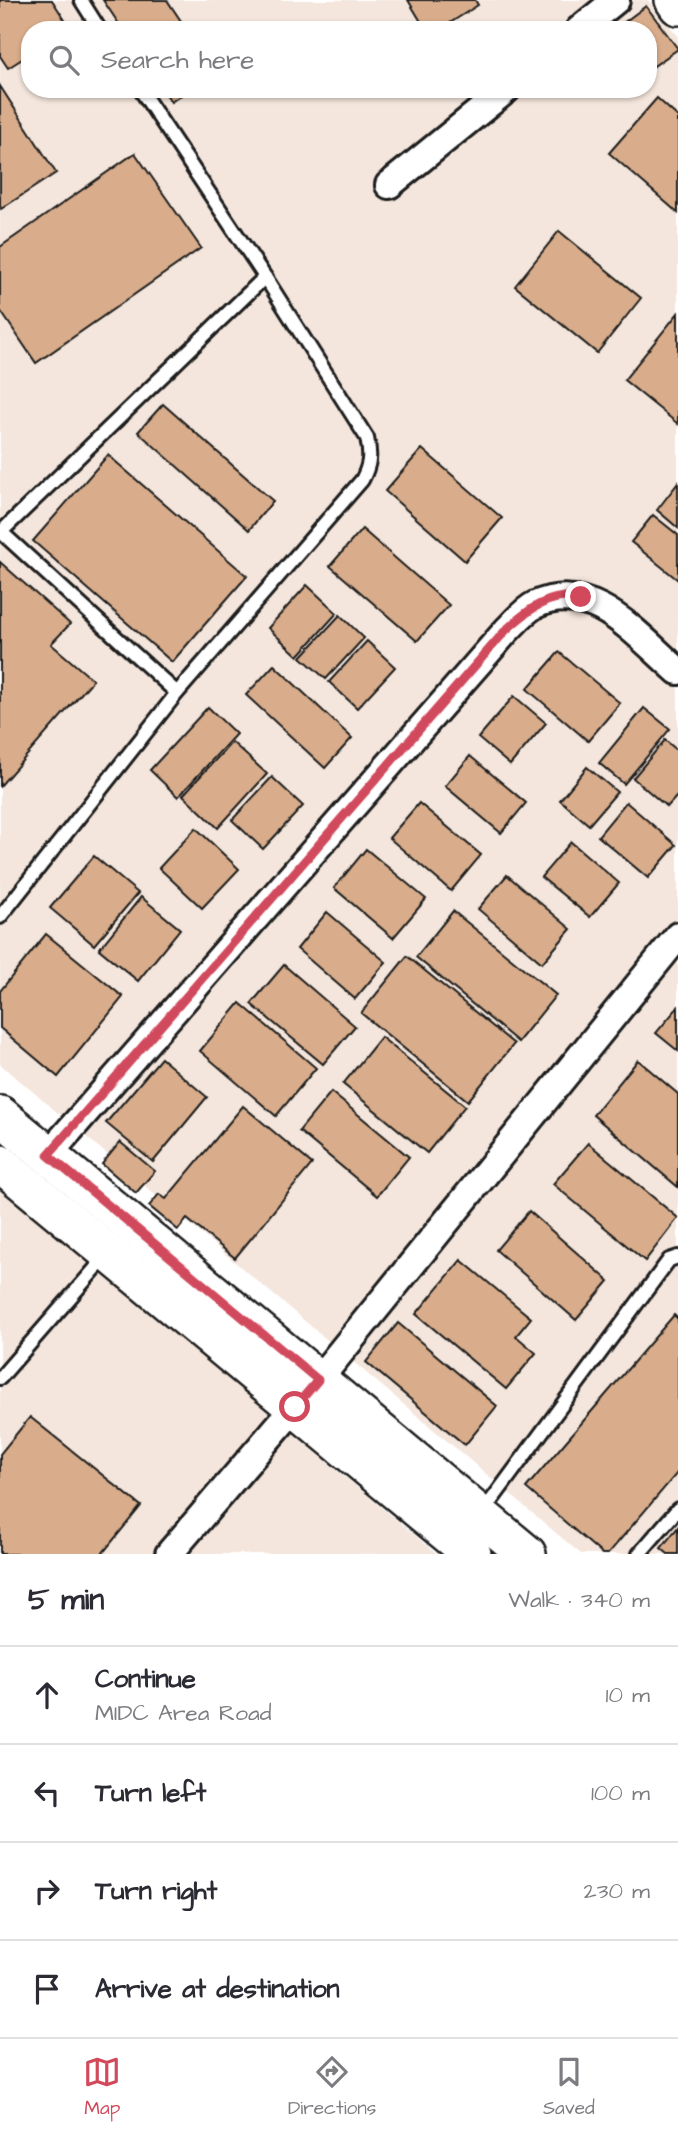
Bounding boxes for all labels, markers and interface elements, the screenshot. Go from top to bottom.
search box [21,21,657,98]
icon: search [45,41,83,79]
text: Search here [101,42,254,78]
route end [565,581,596,612]
route start [279,1391,310,1422]
text: 5 min [28,1579,104,1621]
text: Walk · 340 m [508,1584,650,1616]
text: Continue [95,1661,196,1697]
icon: ahead [28,1676,66,1714]
text: 10 m [605,1679,650,1711]
text: MIDC Area Road [95,1697,272,1729]
icon: left [28,1774,66,1812]
text: Turn left [95,1775,206,1811]
text: 100 m [591,1777,650,1809]
icon: right [28,1872,66,1910]
text: Turn right [95,1873,217,1909]
text: 230 m [584,1875,650,1907]
icon: arrive [28,1970,66,2008]
text: Arrive at destination [95,1971,340,2007]
tab: Map [83,2053,121,2122]
tab: Directions [288,2053,376,2122]
tab: Saved [543,2053,595,2122]

